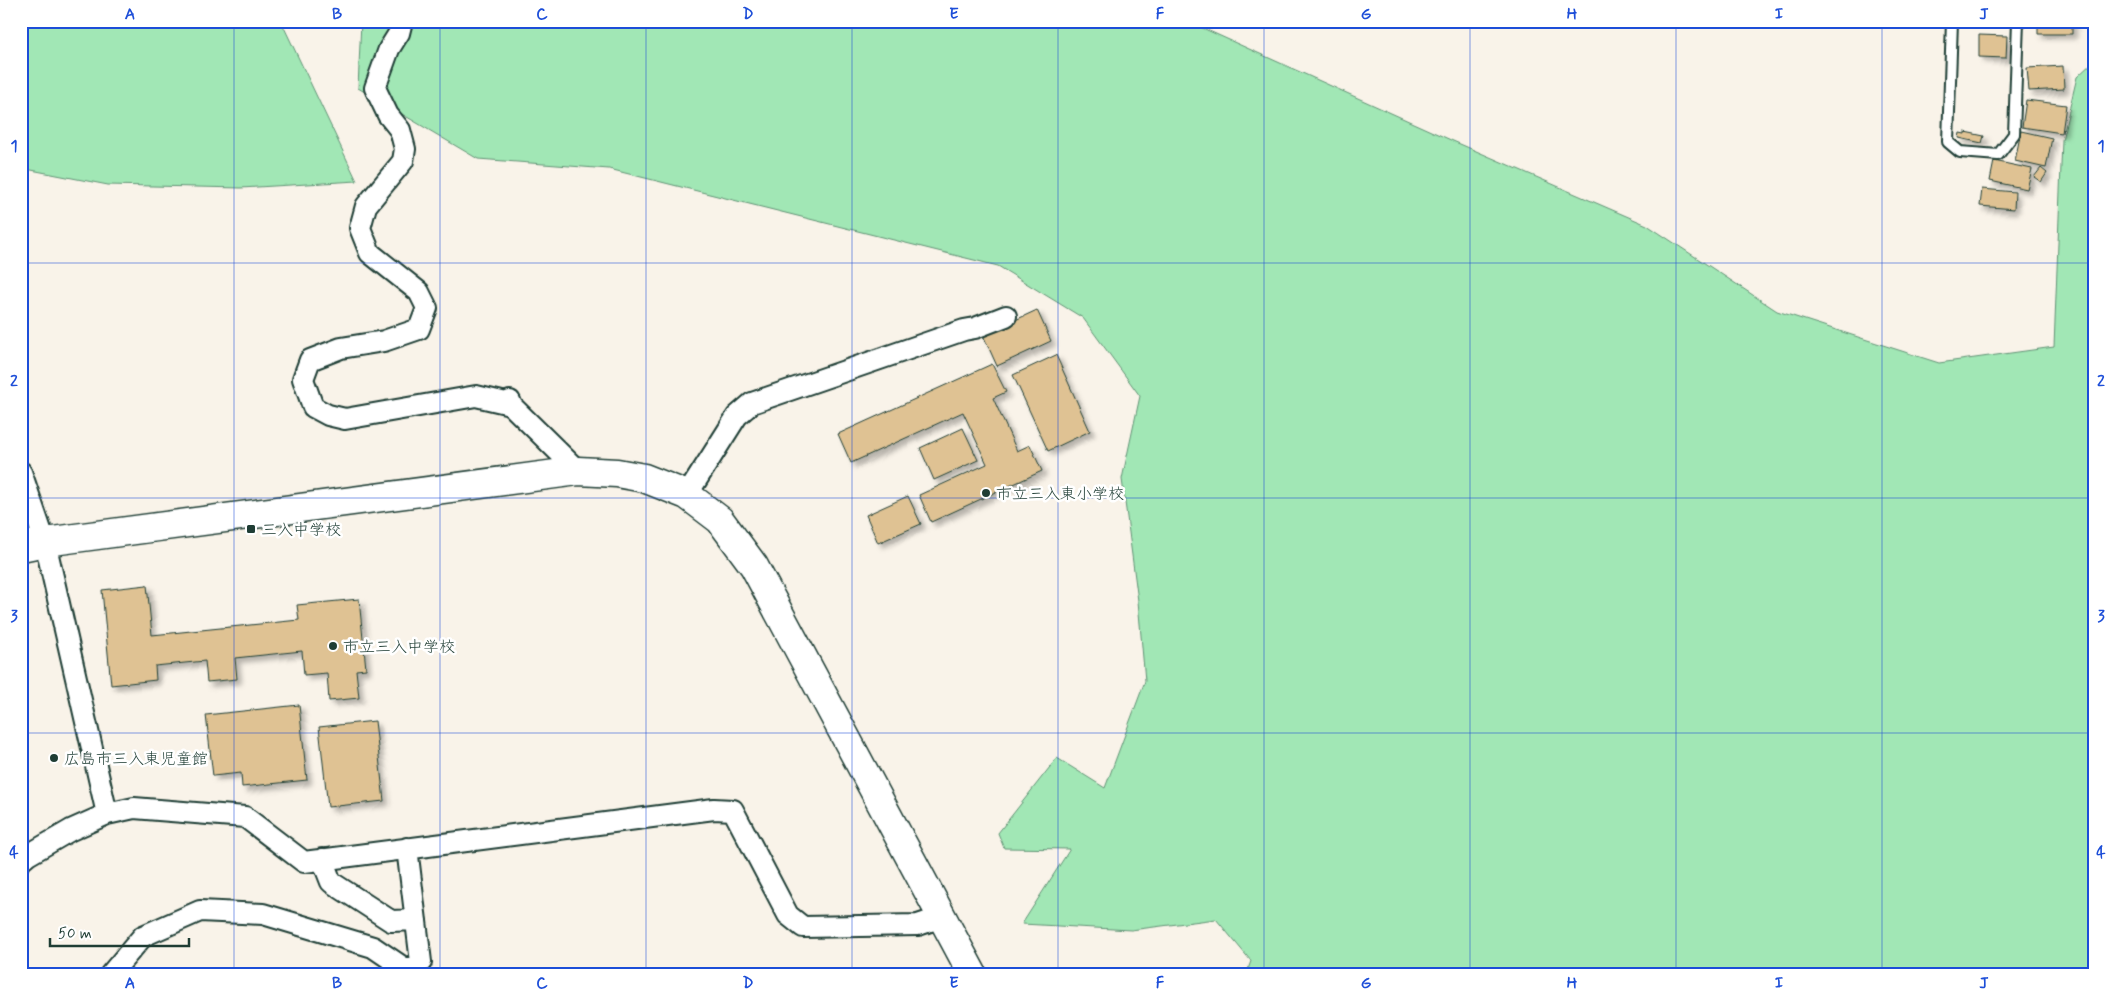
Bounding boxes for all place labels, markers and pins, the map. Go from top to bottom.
place label: 市立三入東小学校 [996,484,1124,505]
marker: 市立三入東小学校 [980,487,992,499]
place label: 三入中学校 [261,520,341,541]
marker: 三入中学校 [245,523,257,535]
place label: 市立三入中学校 [343,637,455,658]
marker: 市立三入中学校 [327,640,339,652]
place label: 広島市三入東児童館 [64,749,208,770]
marker: 広島市三入東児童館 [48,752,60,764]

